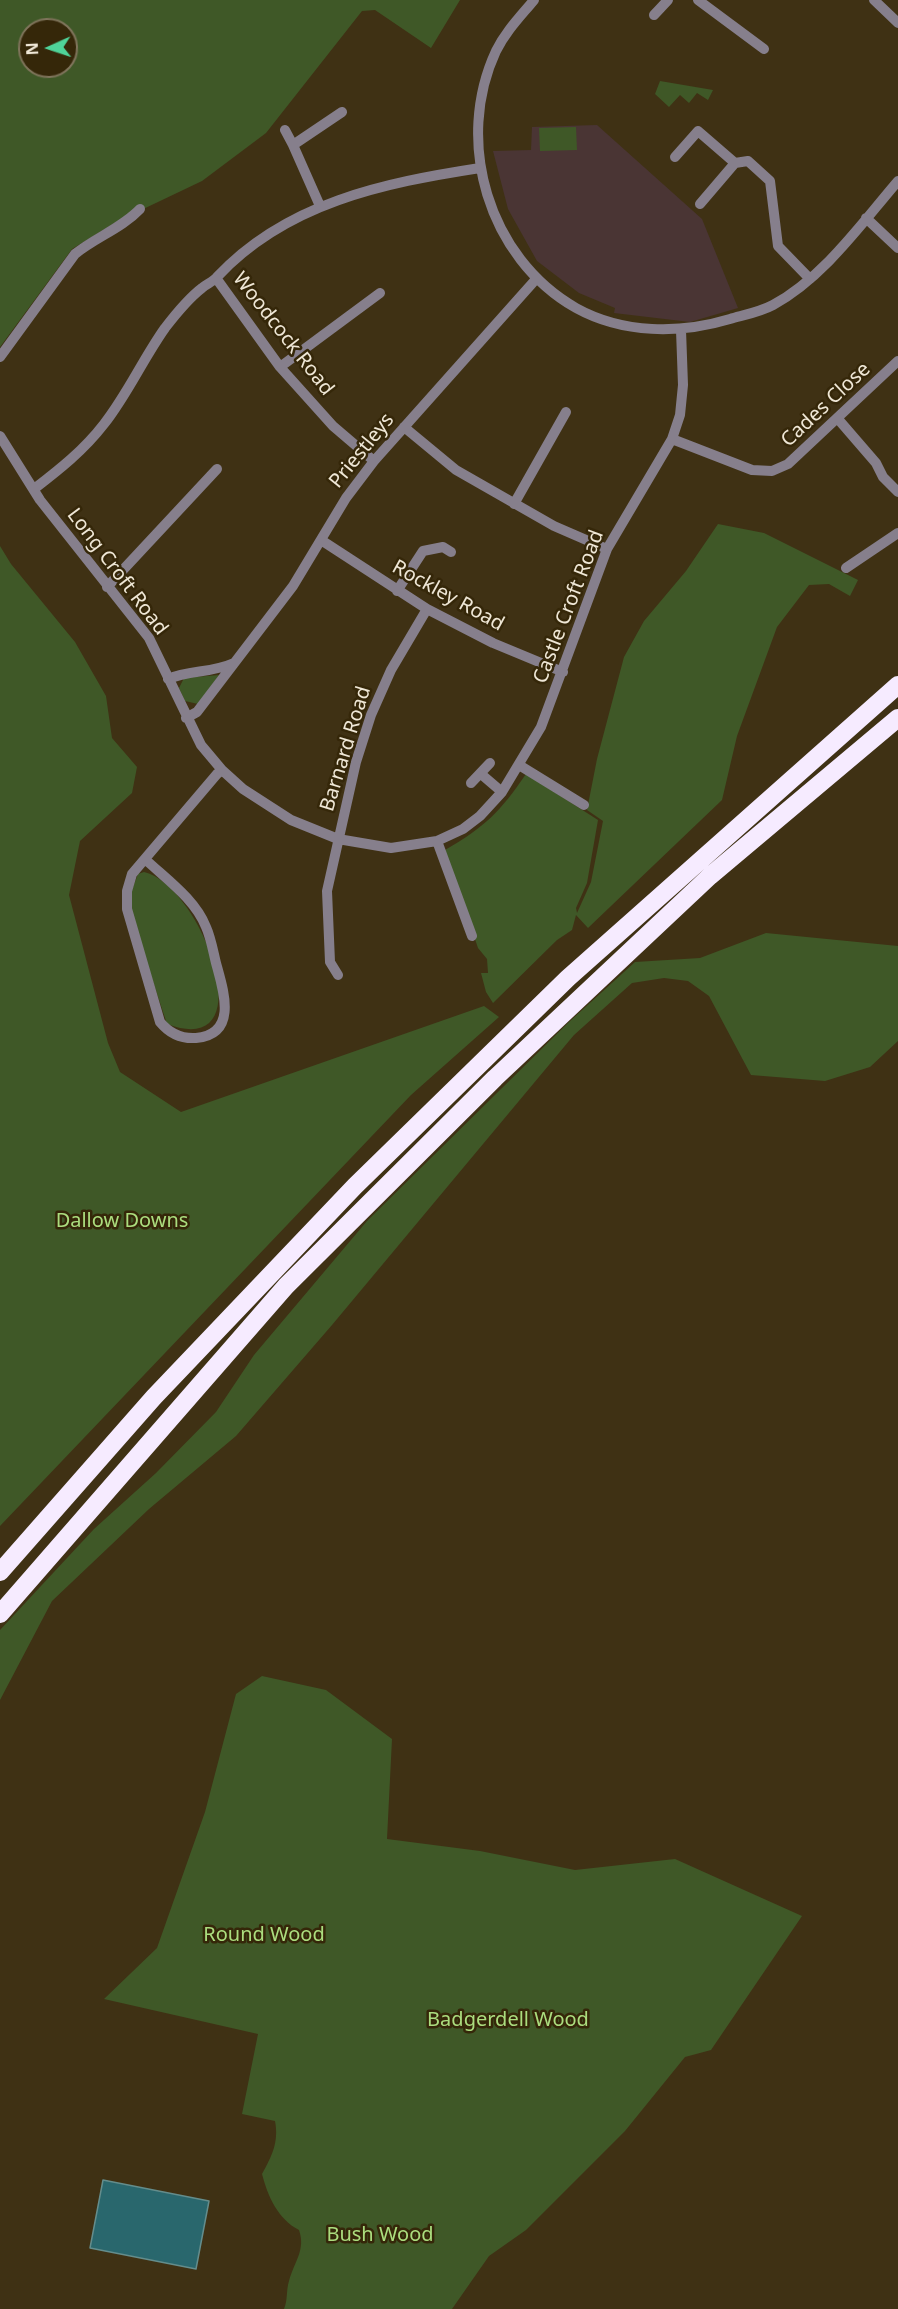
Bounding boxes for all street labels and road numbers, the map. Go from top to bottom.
street label: Woodcock Road [227,268,339,400]
street label: Cades Close [777,358,875,452]
street label: Priestleys [325,409,399,493]
street label: Long Croft Road [62,504,172,640]
street label: Castle Croft Road [529,527,609,687]
street label: Rockley Road [388,555,508,637]
street label: Barnard Road [316,684,376,814]

